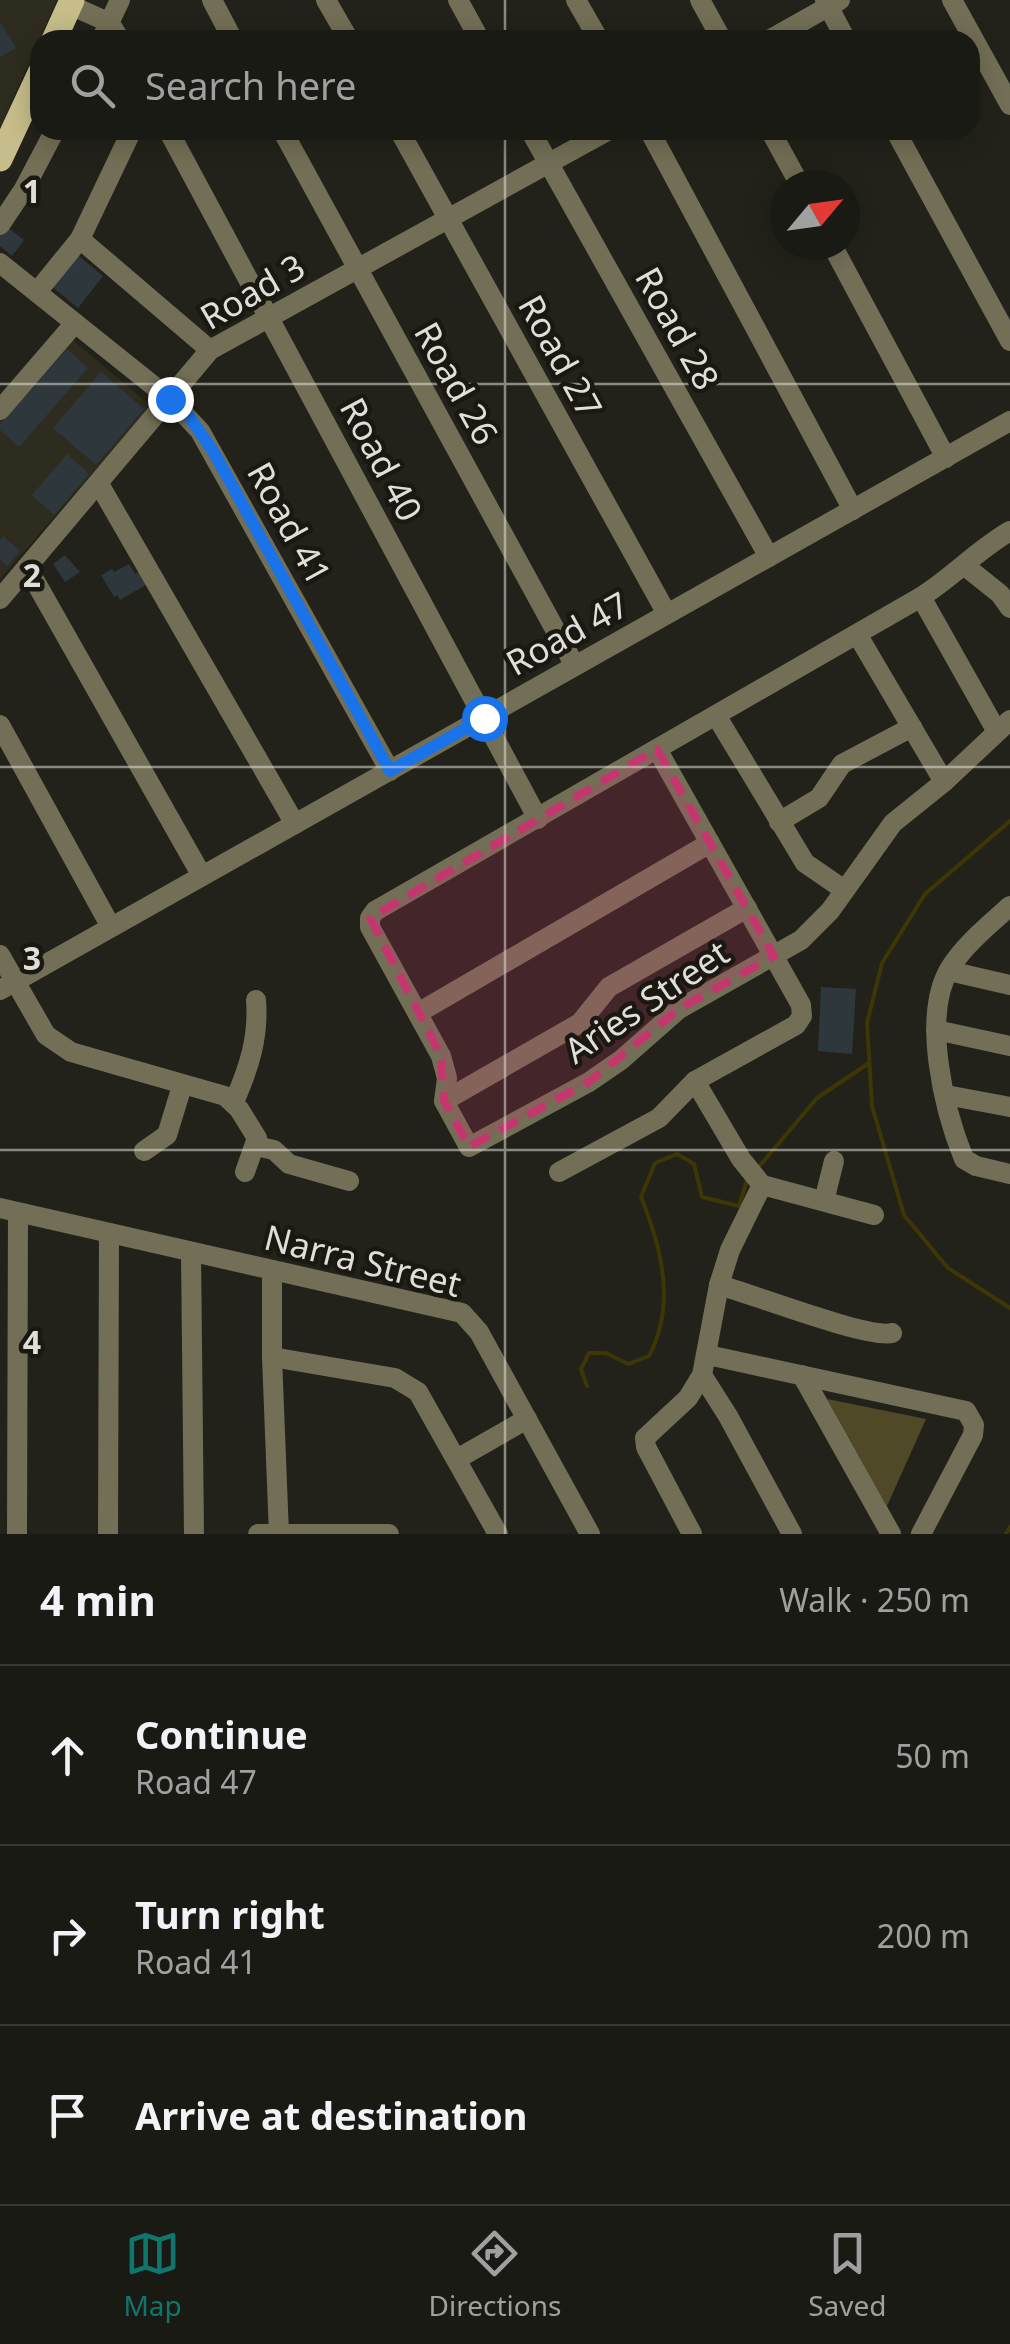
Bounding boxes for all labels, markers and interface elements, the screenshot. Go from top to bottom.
search box [30,30,980,140]
icon: search [65,58,120,113]
text: Search here [145,59,356,111]
text: 1 [23,169,41,212]
north arrow [770,170,860,260]
street label: Road 3 [191,242,313,340]
street label: Road 28 [625,258,731,398]
street label: Road 27 [508,286,614,426]
street label: Road 26 [404,313,510,453]
route end [148,377,194,423]
street label: Road 40 [330,389,434,529]
street label: Road 41 [237,453,343,593]
text: 2 [23,553,41,596]
street label: Road 47 [497,580,637,686]
route start [462,696,508,742]
street label: Aries Street [554,929,738,1073]
text: 3 [23,936,41,979]
street label: Narra Street [260,1213,466,1307]
text: 4 [23,1320,41,1363]
text: 4 min [40,1571,156,1628]
text: Walk · 250 m [779,1578,970,1621]
text: Continue [135,1708,308,1760]
icon: ahead [40,1728,95,1783]
text: 50 m [895,1734,970,1777]
text: Road 47 [135,1760,257,1803]
text: Turn right [135,1888,325,1940]
icon: right [40,1908,95,1963]
text: 200 m [877,1914,970,1957]
text: Road 41 [135,1940,257,1983]
icon: arrive [40,2088,95,2143]
text: Arrive at destination [135,2089,527,2141]
tab: Map [123,2226,182,2324]
tab: Directions [429,2226,561,2324]
tab: Saved [808,2226,887,2324]

